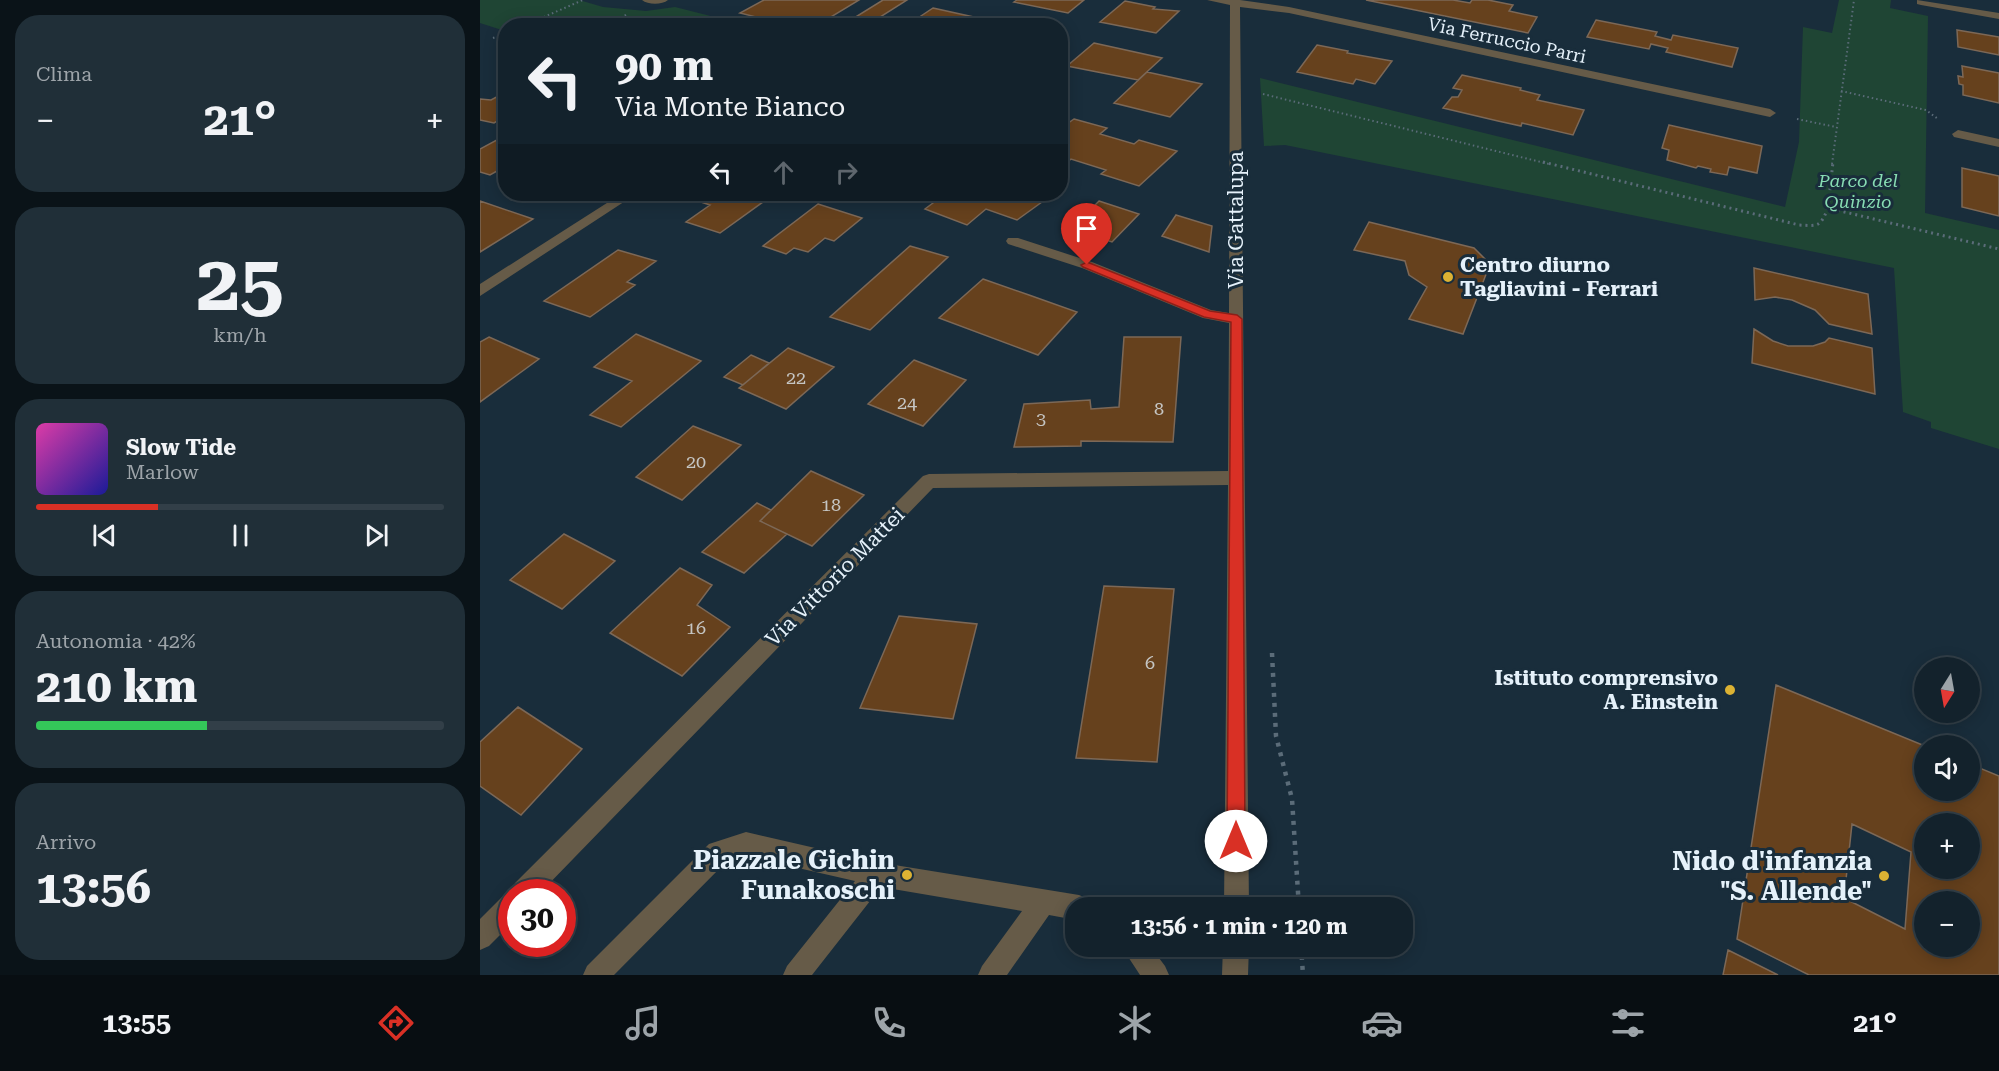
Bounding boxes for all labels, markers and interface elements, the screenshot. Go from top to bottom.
street label: Via Ferruccio Parri [1426,13,1588,67]
text: 90 m [615,41,713,90]
icon: left [516,42,594,120]
text: Clima [36,62,92,86]
text: Via Monte Bianco [615,91,845,123]
text: 21° [204,93,276,146]
text: − [36,101,54,140]
text: + [426,101,444,140]
street label: Via Gattalupa [1224,151,1248,289]
icon: left [704,156,737,189]
icon: ahead [767,156,800,189]
icon: right [830,156,863,189]
park label: Parco del Quinzio [1817,170,1898,212]
pin [1061,203,1112,265]
icon: arrive [1070,212,1103,245]
text: 25 [196,238,284,329]
place label: Centro diurno Tagliavini - Ferrari [1460,253,1658,301]
marker: Centro diurno Tagliavini - Ferrari [1441,270,1455,284]
text: km/h [213,323,267,347]
house number: 22 [786,367,806,388]
house number: 24 [897,392,917,413]
house number: 8 [1154,398,1164,419]
house number: 3 [1036,408,1046,429]
text: Slow Tide [126,435,236,460]
house number: 20 [686,451,706,472]
text: Marlow [126,460,199,484]
house number: 18 [821,494,841,515]
street label: Via Vittorio Mattei [761,502,910,651]
icon: previous [88,519,121,552]
icon: pause [224,519,257,552]
icon: next [360,519,393,552]
house number: 16 [686,617,706,638]
text: Autonomia · 42% [36,629,196,653]
house number: 6 [1145,652,1155,673]
north arrow [1914,657,1980,723]
map controls [1914,657,1980,957]
text: 210 km [36,660,197,713]
place label: Istituto comprensivo A. Einstein [1495,666,1718,714]
marker: Istituto comprensivo A. Einstein [1723,683,1737,697]
button: sound [1914,735,1980,801]
position arrow [1204,809,1268,873]
button: + [1914,813,1980,879]
text: Arrivo [36,830,96,854]
place label: Piazzale Gichin Funakoschi [693,845,895,905]
place label: Nido d'infanzia "S. Allende" [1672,846,1872,906]
text: 13:56 [36,861,151,914]
marker: Piazzale Gichin Funakoschi [900,868,914,882]
marker: Nido d'infanzia "S. Allende" [1877,869,1891,883]
speed limit sign: 30 [498,879,576,957]
button: − [1914,891,1980,957]
text: 13:56 · 1 min · 120 m [1130,914,1348,939]
icon: directions [375,1002,417,1044]
icon: music [622,1002,664,1044]
icon: phone [868,1002,910,1044]
icon: climate [1114,1002,1156,1044]
icon: car [1361,1002,1403,1044]
icon: filters [1607,1002,1649,1044]
text: 13:55 [102,1007,171,1039]
text: 21° [1853,1007,1897,1039]

